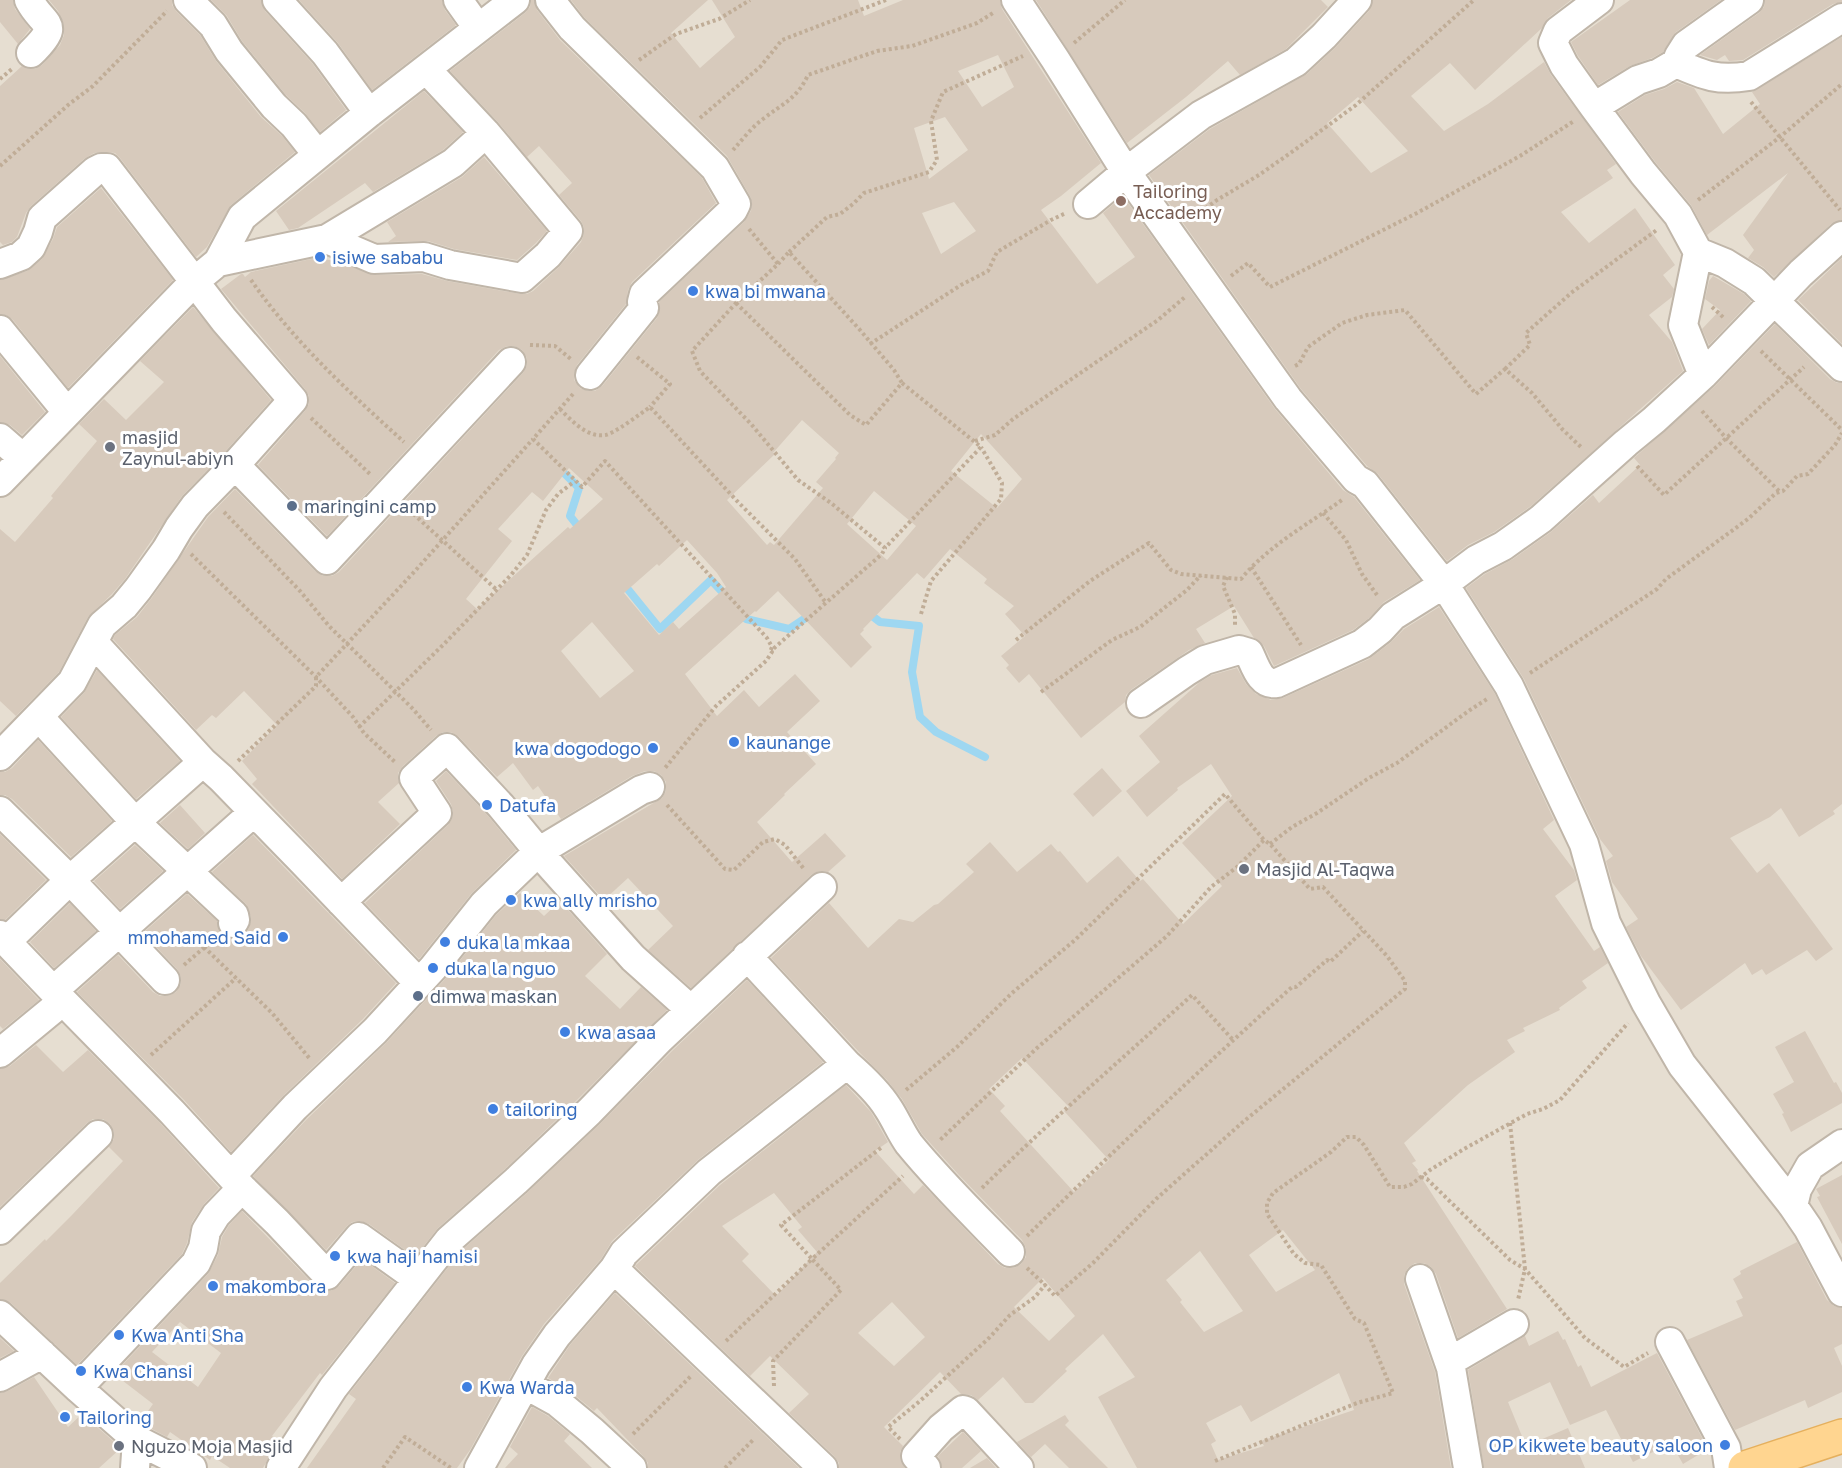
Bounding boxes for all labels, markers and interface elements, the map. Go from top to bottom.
place label: Tailoring Accademy [1133,180,1222,223]
marker: Tailoring Accademy [1114,194,1128,208]
place label: isiwe sababu [332,246,443,268]
marker: isiwe sababu [313,250,327,264]
place label: kwa bi mwana [705,280,826,302]
marker: kwa bi mwana [686,284,700,298]
place label: masjid Zaynul-abiyn [122,426,234,469]
marker: masjid Zaynul-abiyn [103,440,117,454]
place label: maringini camp [304,495,436,517]
marker: maringini camp [285,499,299,513]
place label: kaunange [746,731,831,753]
marker: kaunange [727,735,741,749]
place label: kwa dogodogo [514,737,641,759]
marker: kwa dogodogo [646,741,660,755]
place label: Datufa [499,794,556,816]
marker: Datufa [480,798,494,812]
place label: Masjid Al-Taqwa [1256,858,1395,880]
marker: Masjid Al-Taqwa [1237,862,1251,876]
place label: kwa ally mrisho [523,889,657,911]
marker: kwa ally mrisho [504,893,518,907]
place label: mmohamed Said [128,926,271,948]
marker: mmohamed Said [276,930,290,944]
place label: duka la mkaa [457,931,570,953]
marker: duka la mkaa [438,935,452,949]
place label: duka la nguo [445,957,556,979]
marker: duka la nguo [426,961,440,975]
place label: dimwa maskan [430,985,557,1007]
marker: dimwa maskan [411,989,425,1003]
place label: kwa asaa [577,1021,656,1043]
marker: kwa asaa [558,1025,572,1039]
place label: tailoring [505,1098,578,1120]
marker: tailoring [486,1102,500,1116]
place label: kwa haji hamisi [347,1245,478,1267]
marker: kwa haji hamisi [328,1249,342,1263]
place label: makombora [225,1275,327,1297]
marker: makombora [206,1279,220,1293]
place label: Kwa Anti Sha [131,1324,244,1346]
marker: Kwa Anti Sha [112,1328,126,1342]
place label: Kwa Chansi [93,1360,193,1382]
marker: Kwa Chansi [74,1364,88,1378]
place label: Kwa Warda [479,1376,575,1398]
marker: Kwa Warda [460,1380,474,1394]
place label: Tailoring [77,1406,152,1428]
marker: Tailoring [58,1410,72,1424]
place label: OP kikwete beauty saloon [1488,1434,1713,1456]
place label: Nguzo Moja Masjid [131,1435,293,1457]
marker: OP kikwete beauty saloon [1718,1438,1732,1452]
marker: Nguzo Moja Masjid [112,1439,126,1453]

